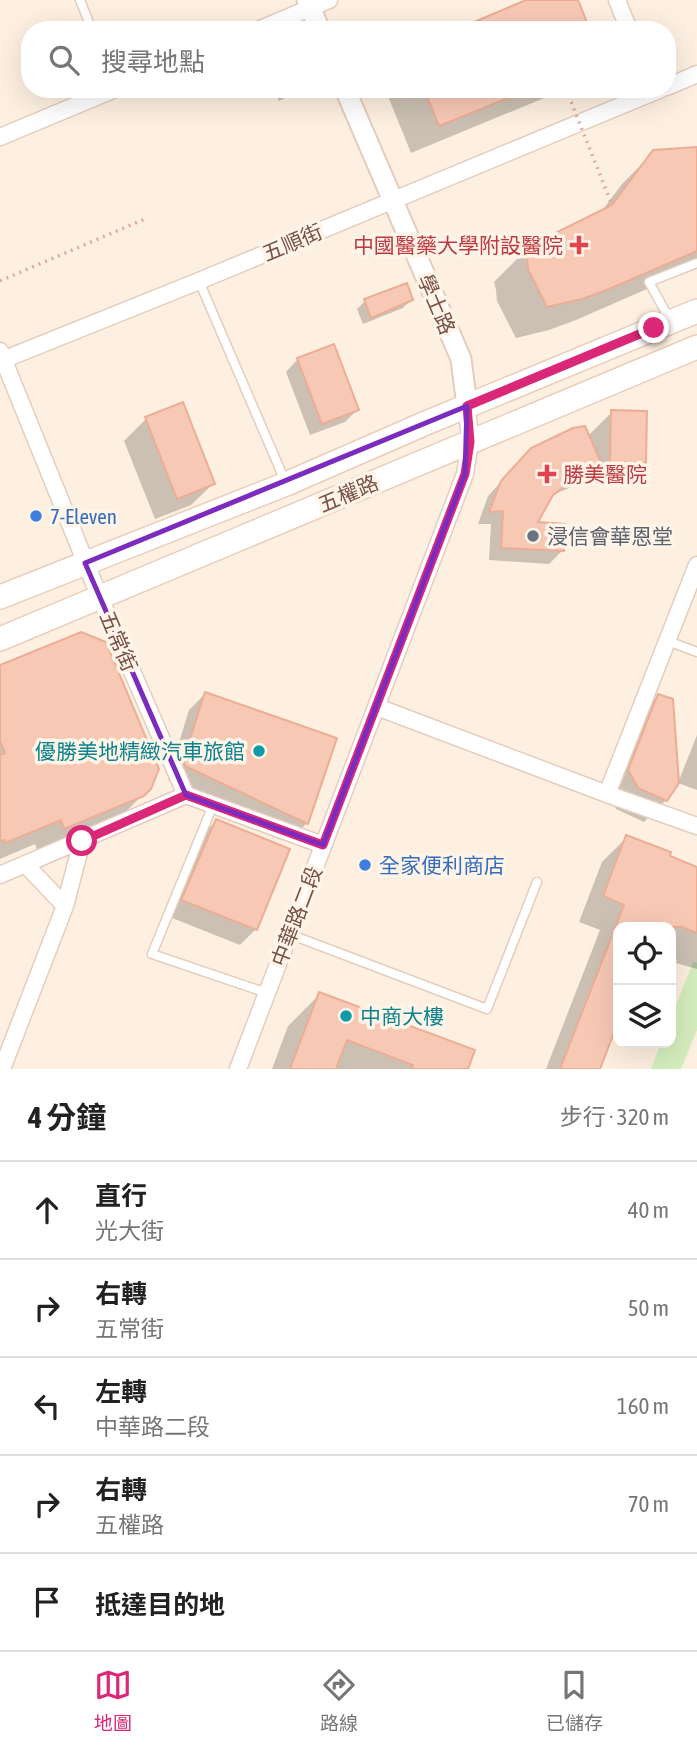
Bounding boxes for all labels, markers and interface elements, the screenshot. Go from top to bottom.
search box [21,21,676,98]
icon: search [45,41,83,79]
text: 搜尋地點 [101,47,205,77]
street label: 五順街 [258,219,326,265]
place label: 中國醫藥大學附設醫院 [353,233,563,257]
marker: 中國醫藥大學附設醫院 [569,235,589,255]
street label: 學士路 [414,270,460,338]
route end [638,312,669,343]
place label: 勝美醫院 [563,462,647,486]
marker: 勝美醫院 [537,464,557,484]
street label: 五權路 [314,470,382,516]
place label: 7-Eleven [50,504,117,528]
marker: 7-Eleven [28,508,44,524]
place label: 浸信會華恩堂 [547,524,673,548]
marker: 浸信會華恩堂 [525,528,541,544]
street label: 五常街 [96,607,142,675]
place label: 優勝美地精緻汽車旅館 [35,739,245,763]
marker: 優勝美地精緻汽車旅館 [251,743,267,759]
route start [66,825,97,856]
place label: 全家便利商店 [379,853,505,877]
marker: 全家便利商店 [357,857,373,873]
street label: 中華路二段 [266,863,326,969]
map controls [613,922,676,1048]
button: locate [613,922,676,985]
button: layers [613,985,676,1048]
place label: 中商大樓 [360,1004,444,1028]
marker: 中商大樓 [338,1008,354,1024]
text: 4 分鐘 [28,1100,106,1134]
text: 步行 · 320 m [560,1104,669,1130]
text: 直行 [95,1181,147,1211]
icon: ahead [28,1191,66,1229]
text: 40 m [628,1197,669,1223]
text: 光大街 [95,1218,164,1244]
text: 右轉 [95,1279,147,1309]
icon: right [28,1289,66,1327]
text: 50 m [628,1295,669,1321]
text: 五常街 [95,1316,164,1342]
text: 左轉 [95,1377,147,1407]
icon: left [28,1387,66,1425]
text: 160 m [617,1393,669,1419]
text: 中華路二段 [95,1414,210,1440]
text: 右轉 [95,1475,147,1505]
icon: right [28,1485,66,1523]
text: 70 m [628,1491,669,1517]
text: 五權路 [95,1512,164,1538]
icon: arrive [28,1583,66,1621]
text: 抵達目的地 [95,1590,225,1620]
tab: 地圖 [94,1666,132,1735]
tab: 路線 [320,1666,358,1735]
tab: 已儲存 [546,1666,603,1735]

